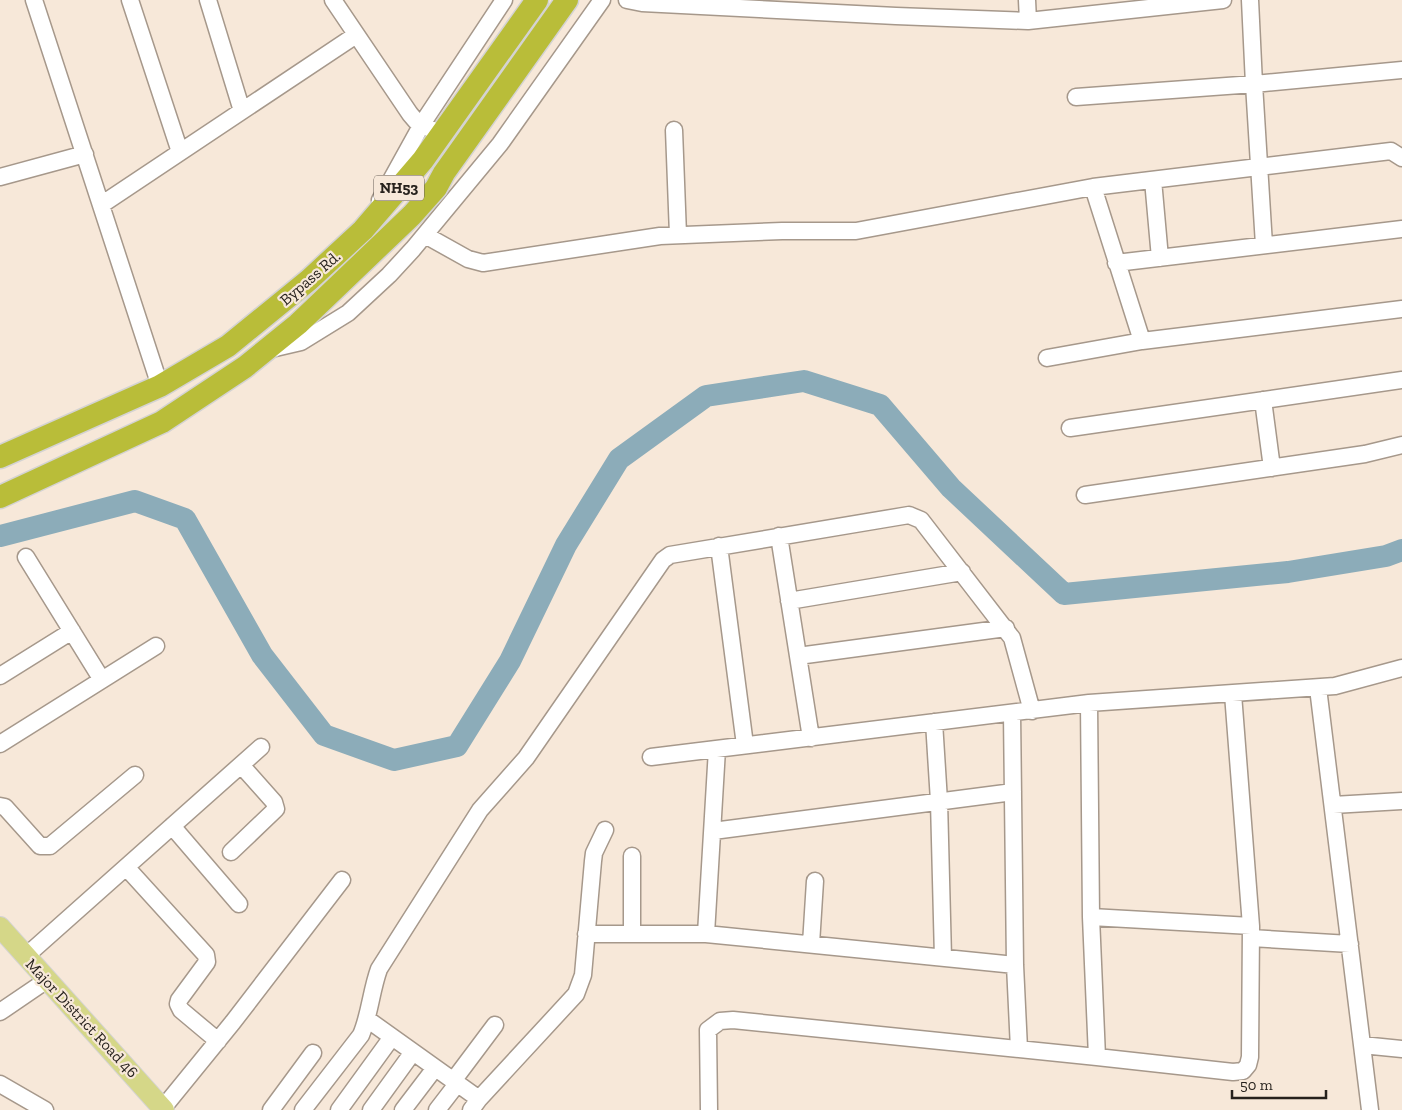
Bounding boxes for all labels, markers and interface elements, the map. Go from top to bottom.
road number: NH53 [374,176,424,200]
street label: Bypass Rd. [276,247,344,309]
street label: Major District Road 46 [22,954,142,1082]
scale bar [1232,1068,1326,1100]
text: 50 m [1240,1076,1273,1094]

